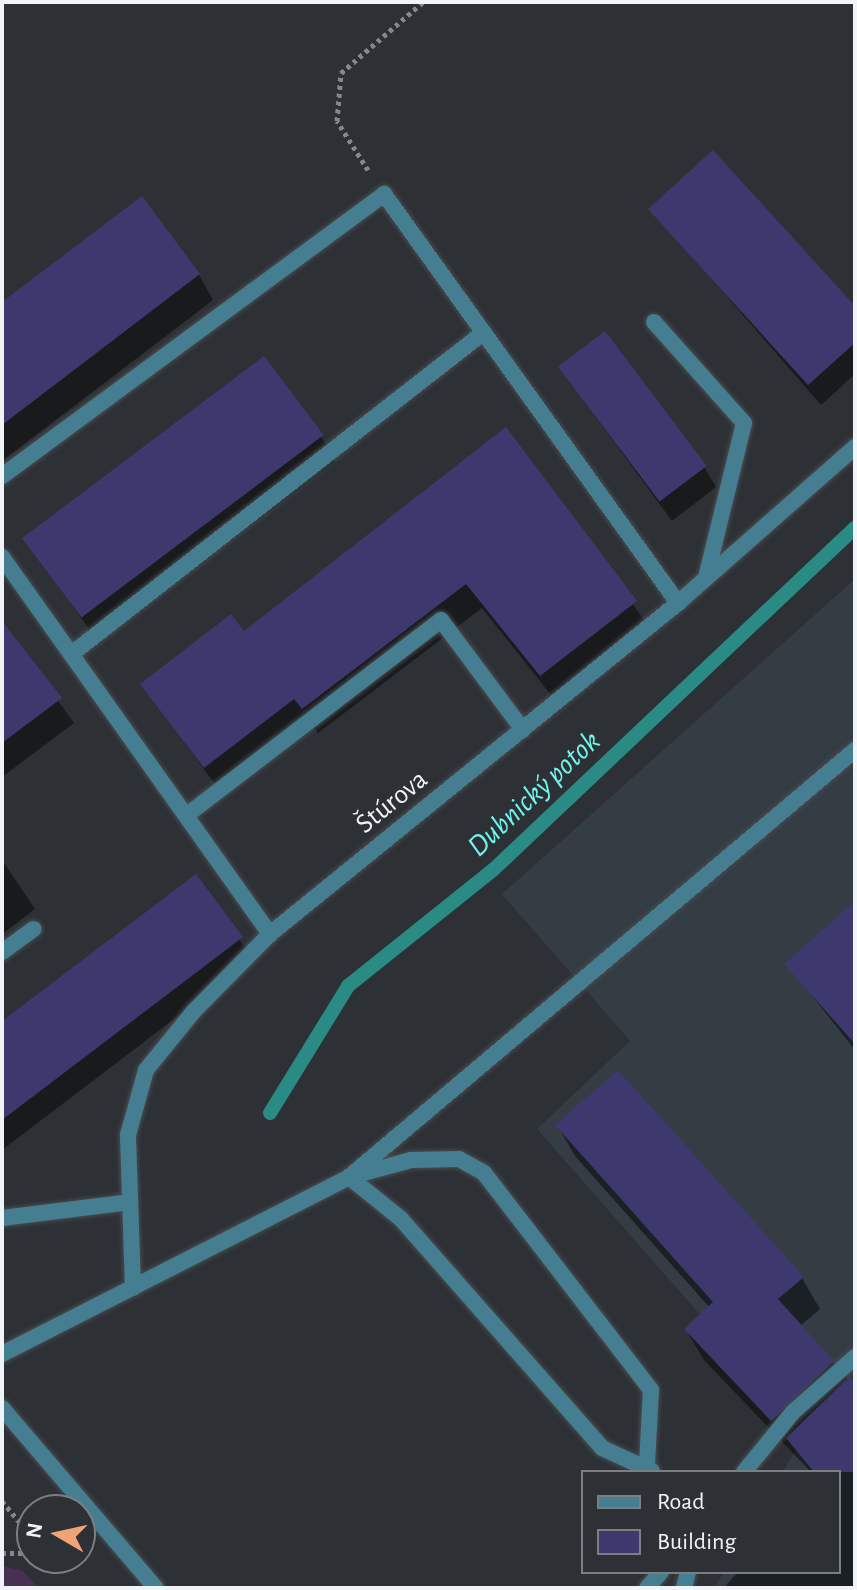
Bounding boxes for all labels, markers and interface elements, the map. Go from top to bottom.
water label: Dubnický potok [460,723,608,865]
street label: Štúrova [349,763,435,841]
legend [581,1470,841,1574]
text: Road [657,1490,705,1514]
north arrow [16,1494,96,1574]
text: N [22,1521,46,1540]
text: Building [657,1530,736,1554]

